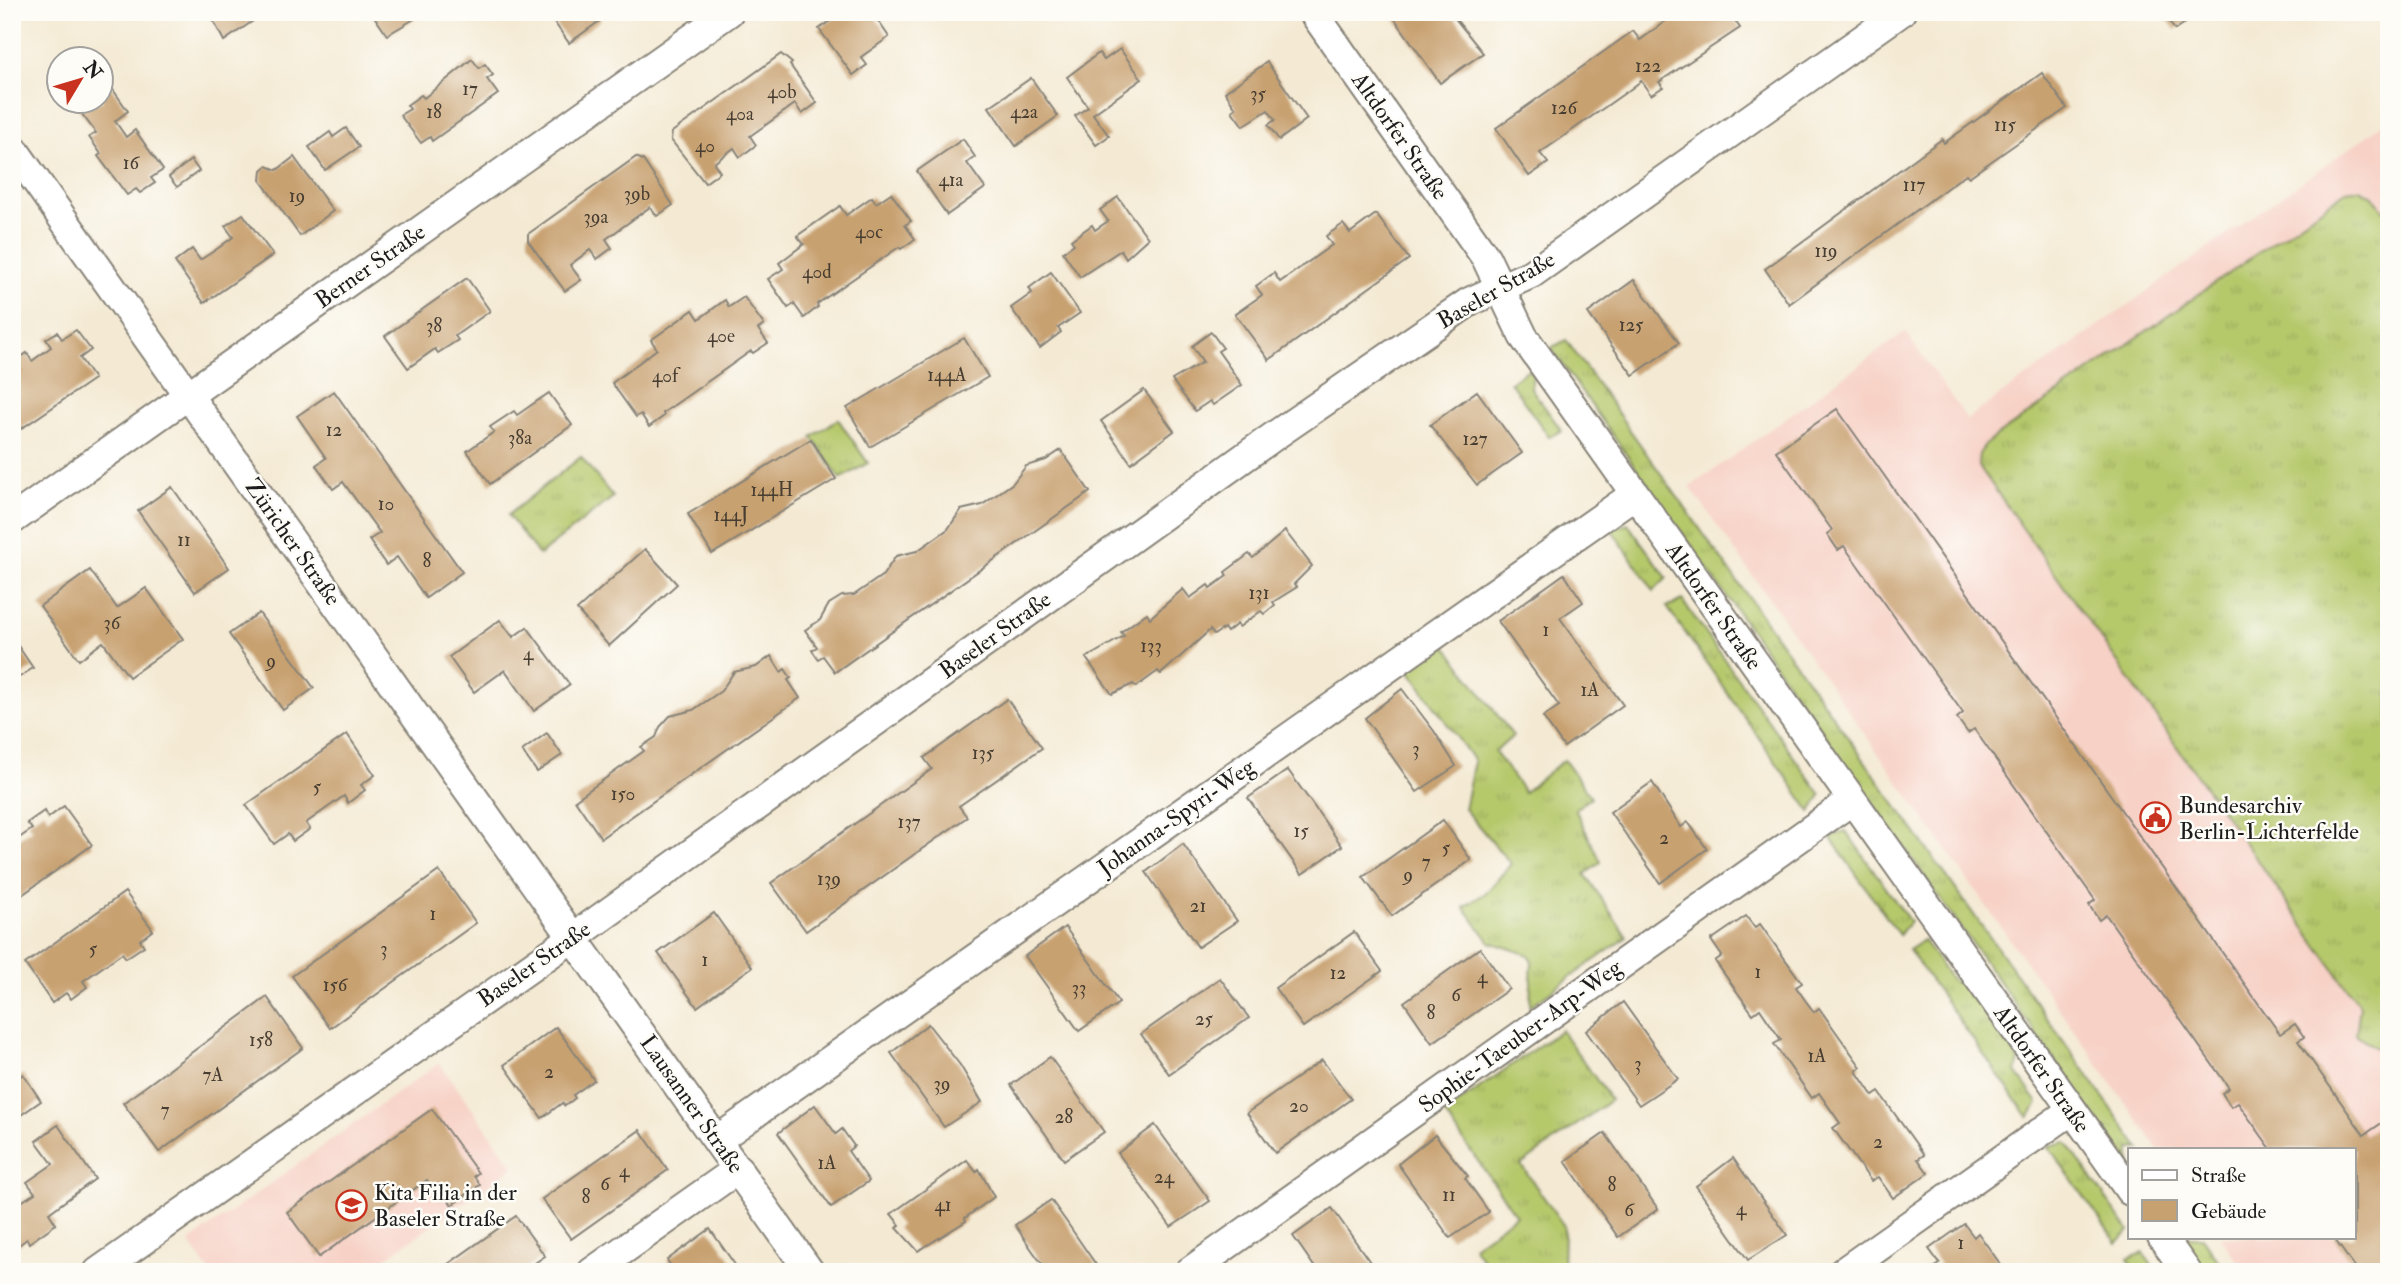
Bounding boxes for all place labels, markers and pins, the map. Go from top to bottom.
place label: Bundesarchiv Berlin-Lichterfelde [2179,791,2359,846]
public building icon: Bundesarchiv Berlin-Lichterfelde [2139,801,2173,835]
place label: Kita Filia in der Baseler Straße [374,1178,517,1233]
school or university icon: Kita Filia in der Baseler Straße [334,1188,368,1222]

